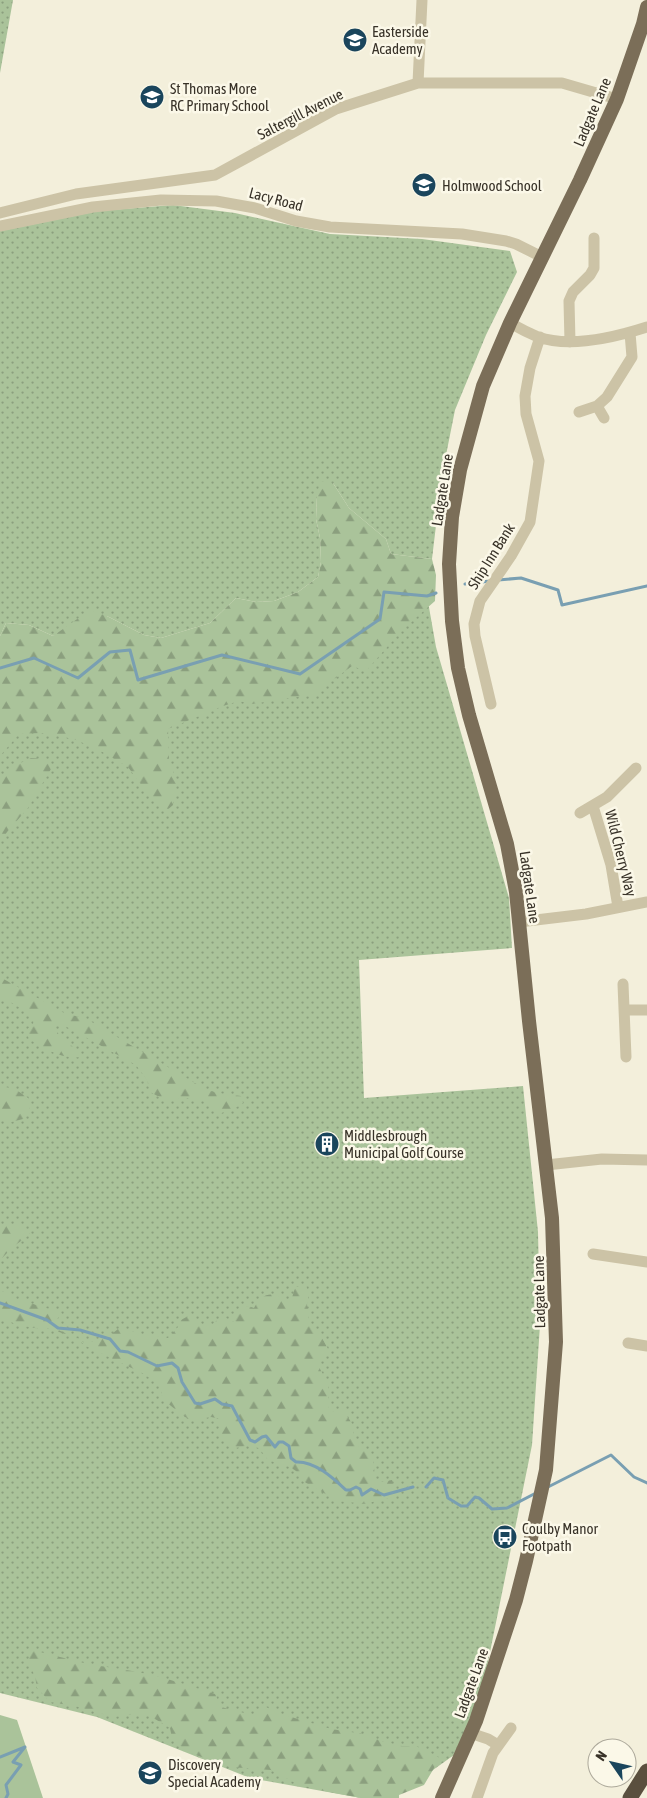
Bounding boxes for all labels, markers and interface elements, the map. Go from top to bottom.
place label: Easterside Academy [372,23,429,57]
school or university icon: Easterside Academy [342,27,368,53]
street label: Ladgate Lane [570,75,614,149]
place label: St Thomas More RC Primary School [170,80,269,114]
school or university icon: St Thomas More RC Primary School [139,84,165,110]
street label: Saltergill Avenue [254,85,346,143]
school or university icon: Holmwood School [411,172,437,198]
place label: Holmwood School [442,177,542,194]
street label: Lacy Road [247,184,305,214]
street label: Ladgate Lane [428,452,456,527]
street label: Ship Inn Bank [464,520,518,592]
street label: Wild Cherry Way [602,808,640,898]
street label: Ladgate Lane [517,850,544,924]
place label: Middlesbrough Municipal Golf Course [344,1127,464,1161]
building icon: Middlesbrough Municipal Golf Course [314,1131,340,1157]
street label: Ladgate Lane [530,1255,548,1329]
place label: Coulby Manor Footpath [522,1520,599,1554]
bus stop icon: Coulby Manor Footpath [492,1524,518,1550]
street label: Ladgate Lane [451,1646,492,1720]
north arrow [587,1738,637,1788]
text: N [592,1748,610,1764]
place label: Discovery Special Academy [168,1756,261,1790]
school or university icon: Discovery Special Academy [137,1760,163,1786]

